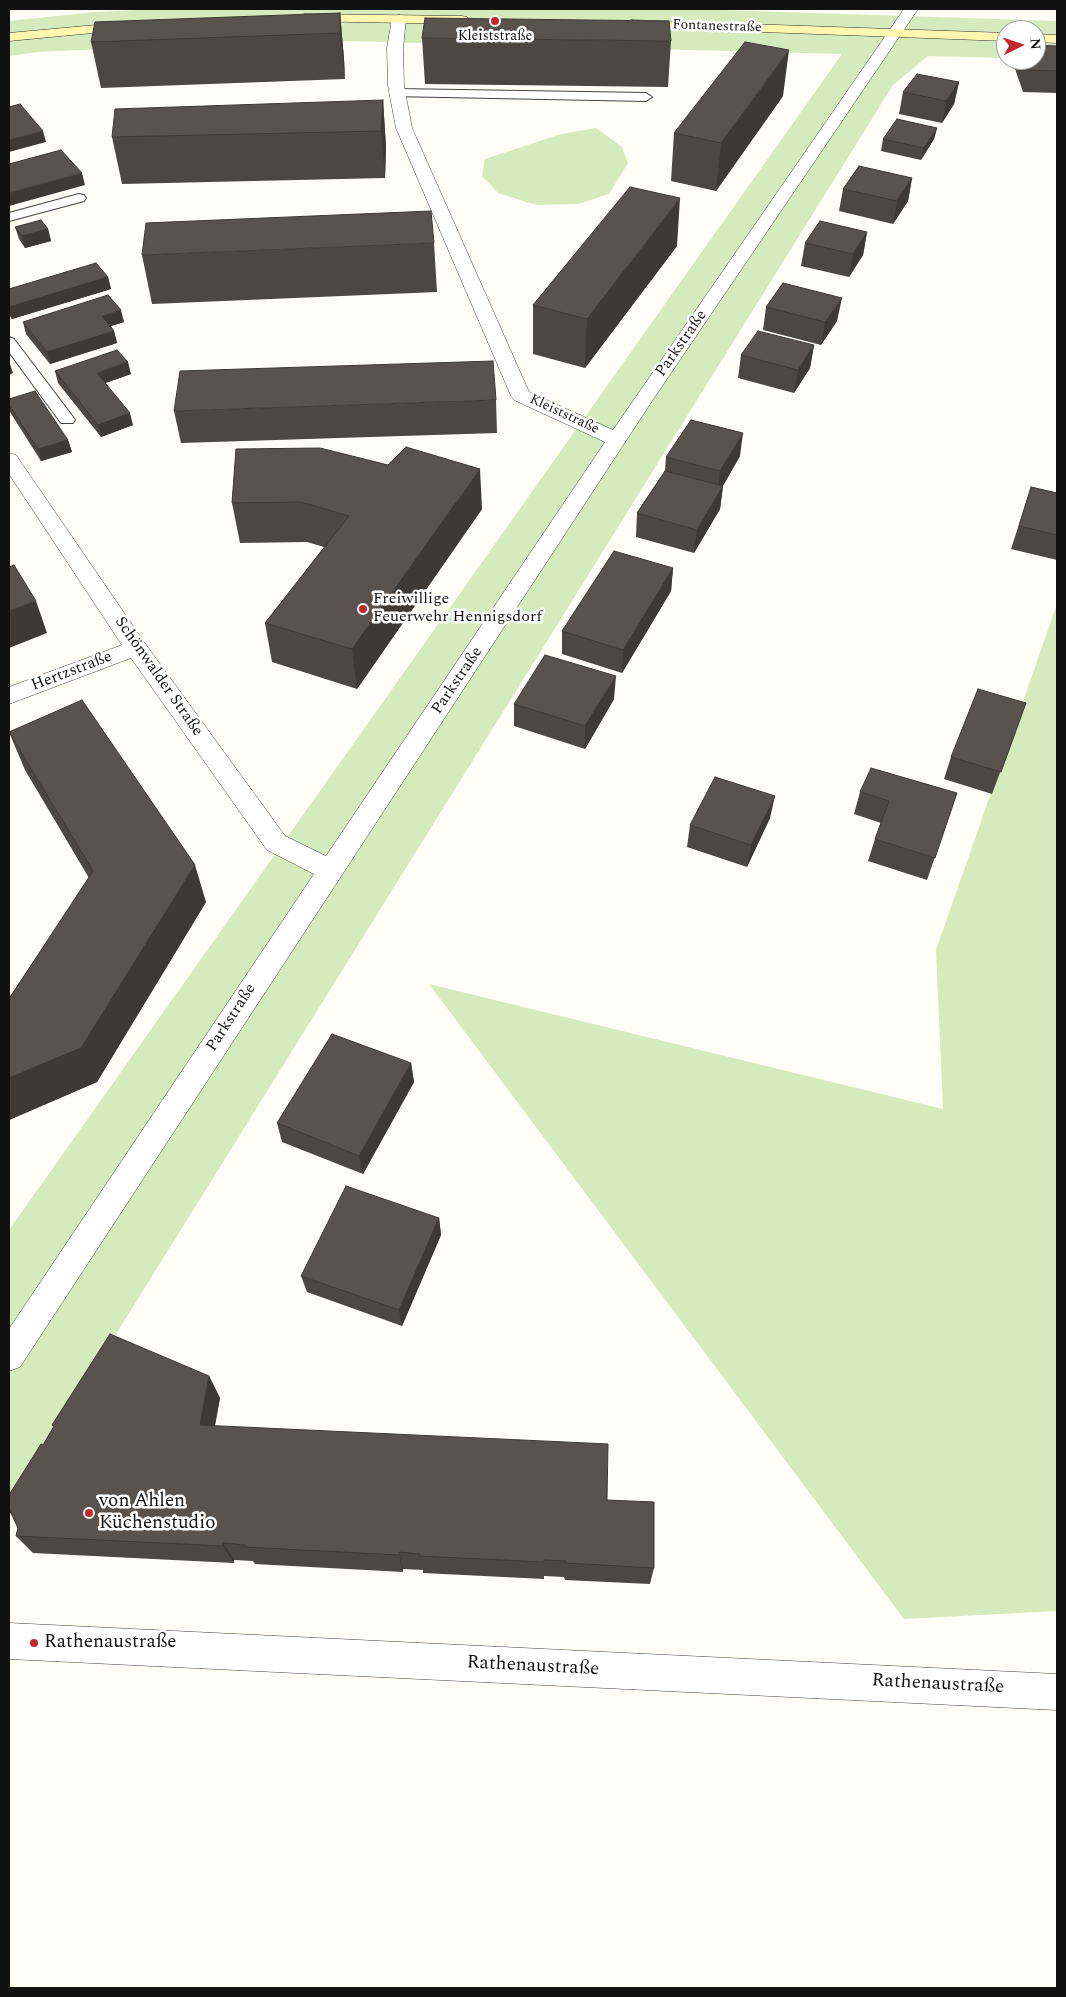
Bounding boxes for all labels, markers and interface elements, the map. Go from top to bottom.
marker: Kleiststraße [489,15,501,27]
street label: Fontanestraße [672,17,762,37]
north arrow [996,20,1046,70]
place label: Kleiststraße [458,29,532,45]
text: N [1025,38,1046,50]
street label: Parkstraße [652,307,712,381]
street label: Kleiststraße [527,392,601,438]
place label: Freiwillige Feuerwehr Hennigsdorf [373,590,542,628]
marker: Freiwillige Feuerwehr Hennigsdorf [357,603,369,615]
street label: Schönwalder Straße [110,614,206,740]
street label: Parkstraße [429,644,487,718]
street label: Hertzstraße [29,648,115,696]
street label: Parkstraße [203,980,261,1056]
place label: von Ahlen Küchenstudio [99,1491,215,1535]
marker: von Ahlen Küchenstudio [83,1507,95,1519]
place label: Rathenaustraße [44,1632,177,1654]
marker: Rathenaustraße [28,1637,40,1649]
street label: Rathenaustraße [466,1652,600,1682]
street label: Rathenaustraße [871,1670,1005,1700]

